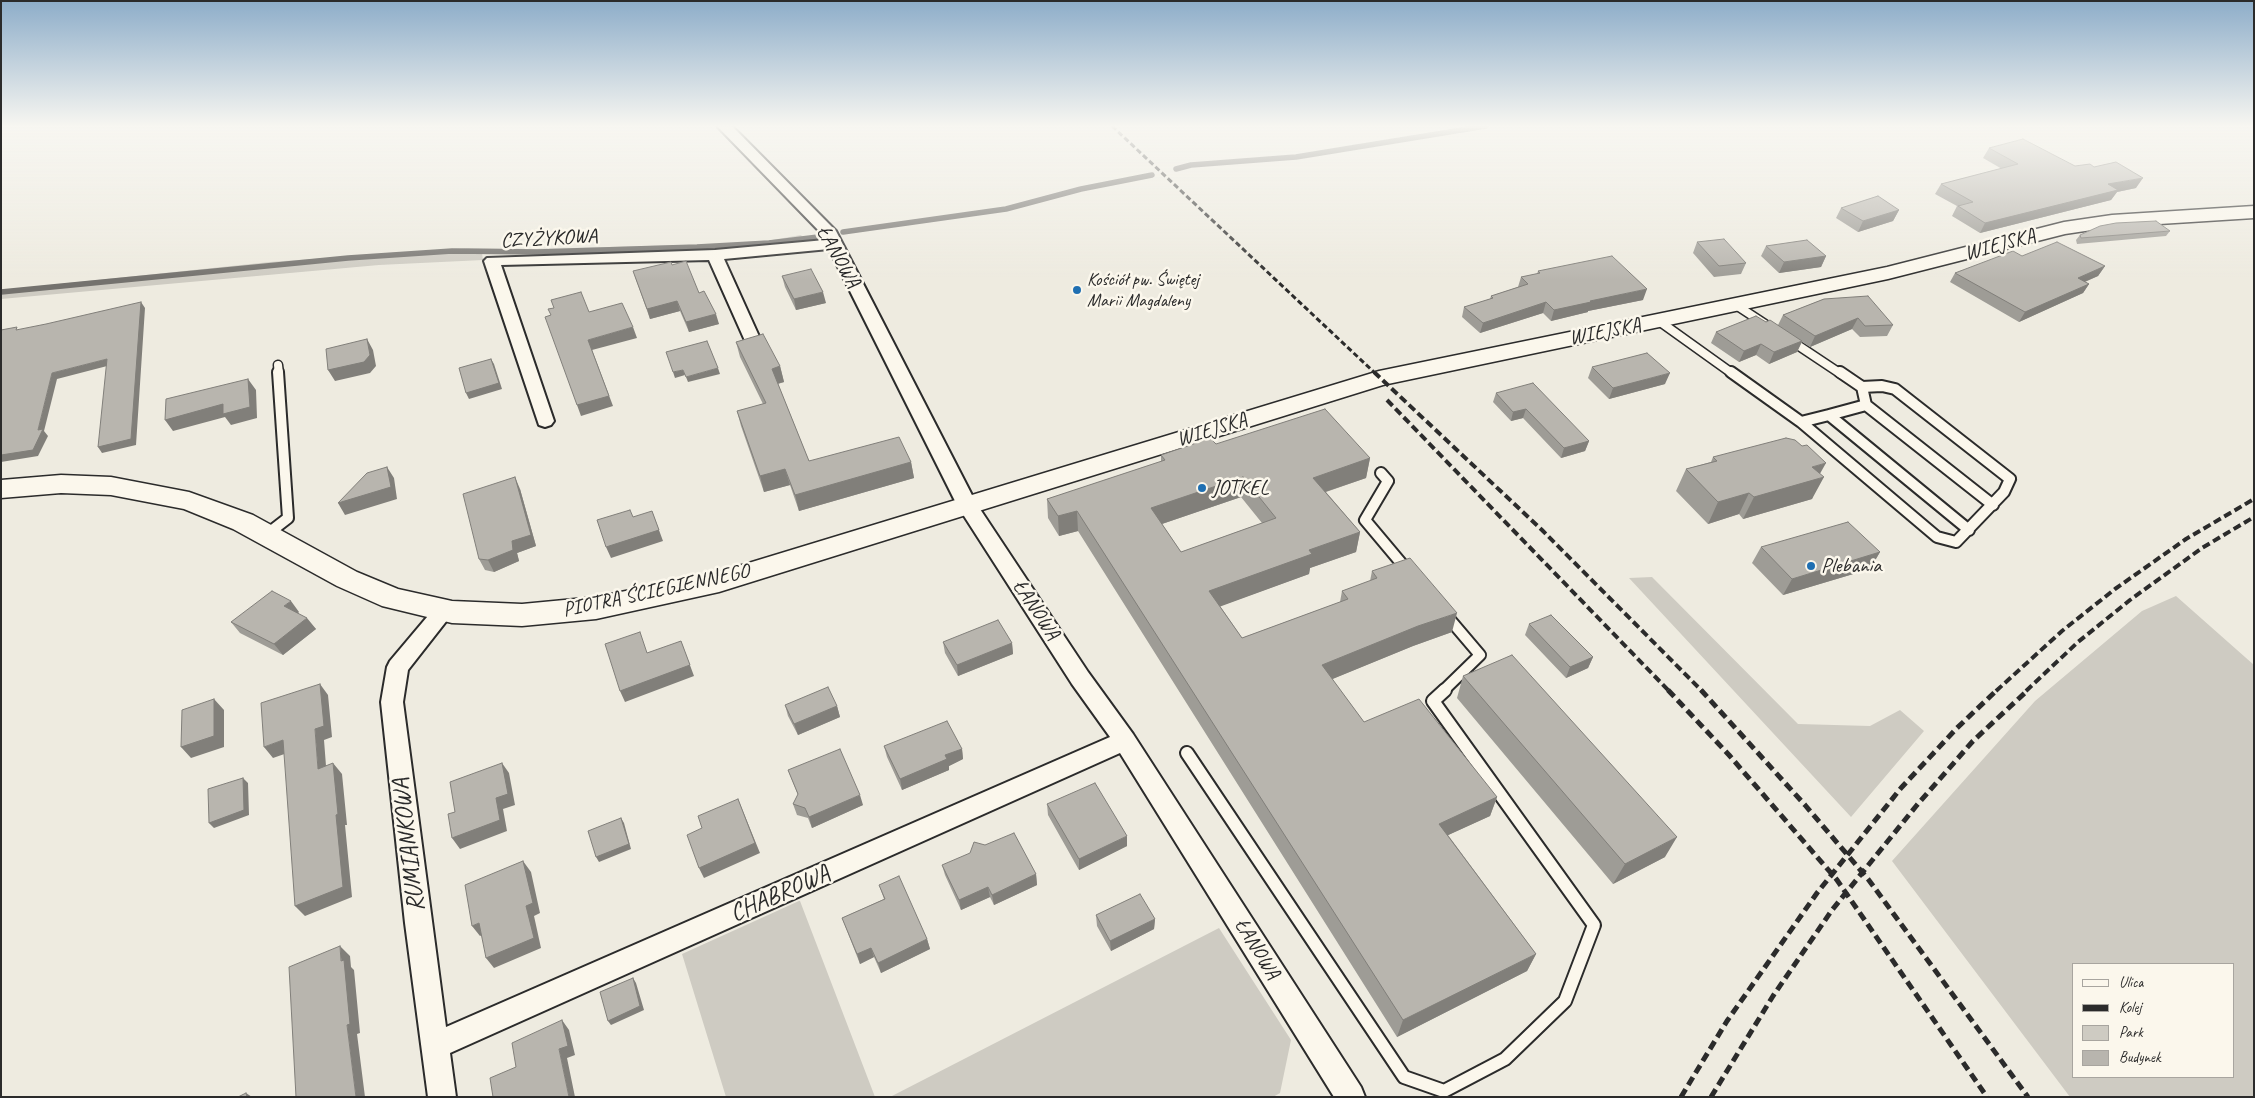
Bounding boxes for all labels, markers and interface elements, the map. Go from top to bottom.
street label: ŁANOWA [810,222,866,292]
street label: WIEJSKA [1962,223,2038,267]
street label: CZYŻYKOWA [500,224,598,254]
place label: Kościół pw. Świętej Marii Magdaleny [1087,269,1199,312]
marker: Kościół pw. Świętej Marii Magdaleny [1071,284,1083,296]
street label: WIEJSKA [1567,313,1643,351]
street label: WIEJSKA [1174,407,1250,453]
place label: JOTKEL [1212,475,1268,501]
marker: JOTKEL [1196,482,1208,494]
place label: Plebania [1821,553,1881,579]
street label: PIOTRA ŚCIEGIENNEGO [560,559,752,623]
marker: Plebania [1805,560,1817,572]
street label: ŁANOWA [1007,575,1065,645]
street label: RUMIANKOWA [386,777,432,913]
street label: CHABROWA [725,859,835,929]
street label: ŁANOWA [1228,914,1286,984]
legend [2072,963,2235,1078]
text: Ulica [2119,973,2143,992]
text: Kolej [2119,998,2142,1017]
text: Park [2119,1023,2143,1042]
text: Budynek [2119,1048,2160,1067]

